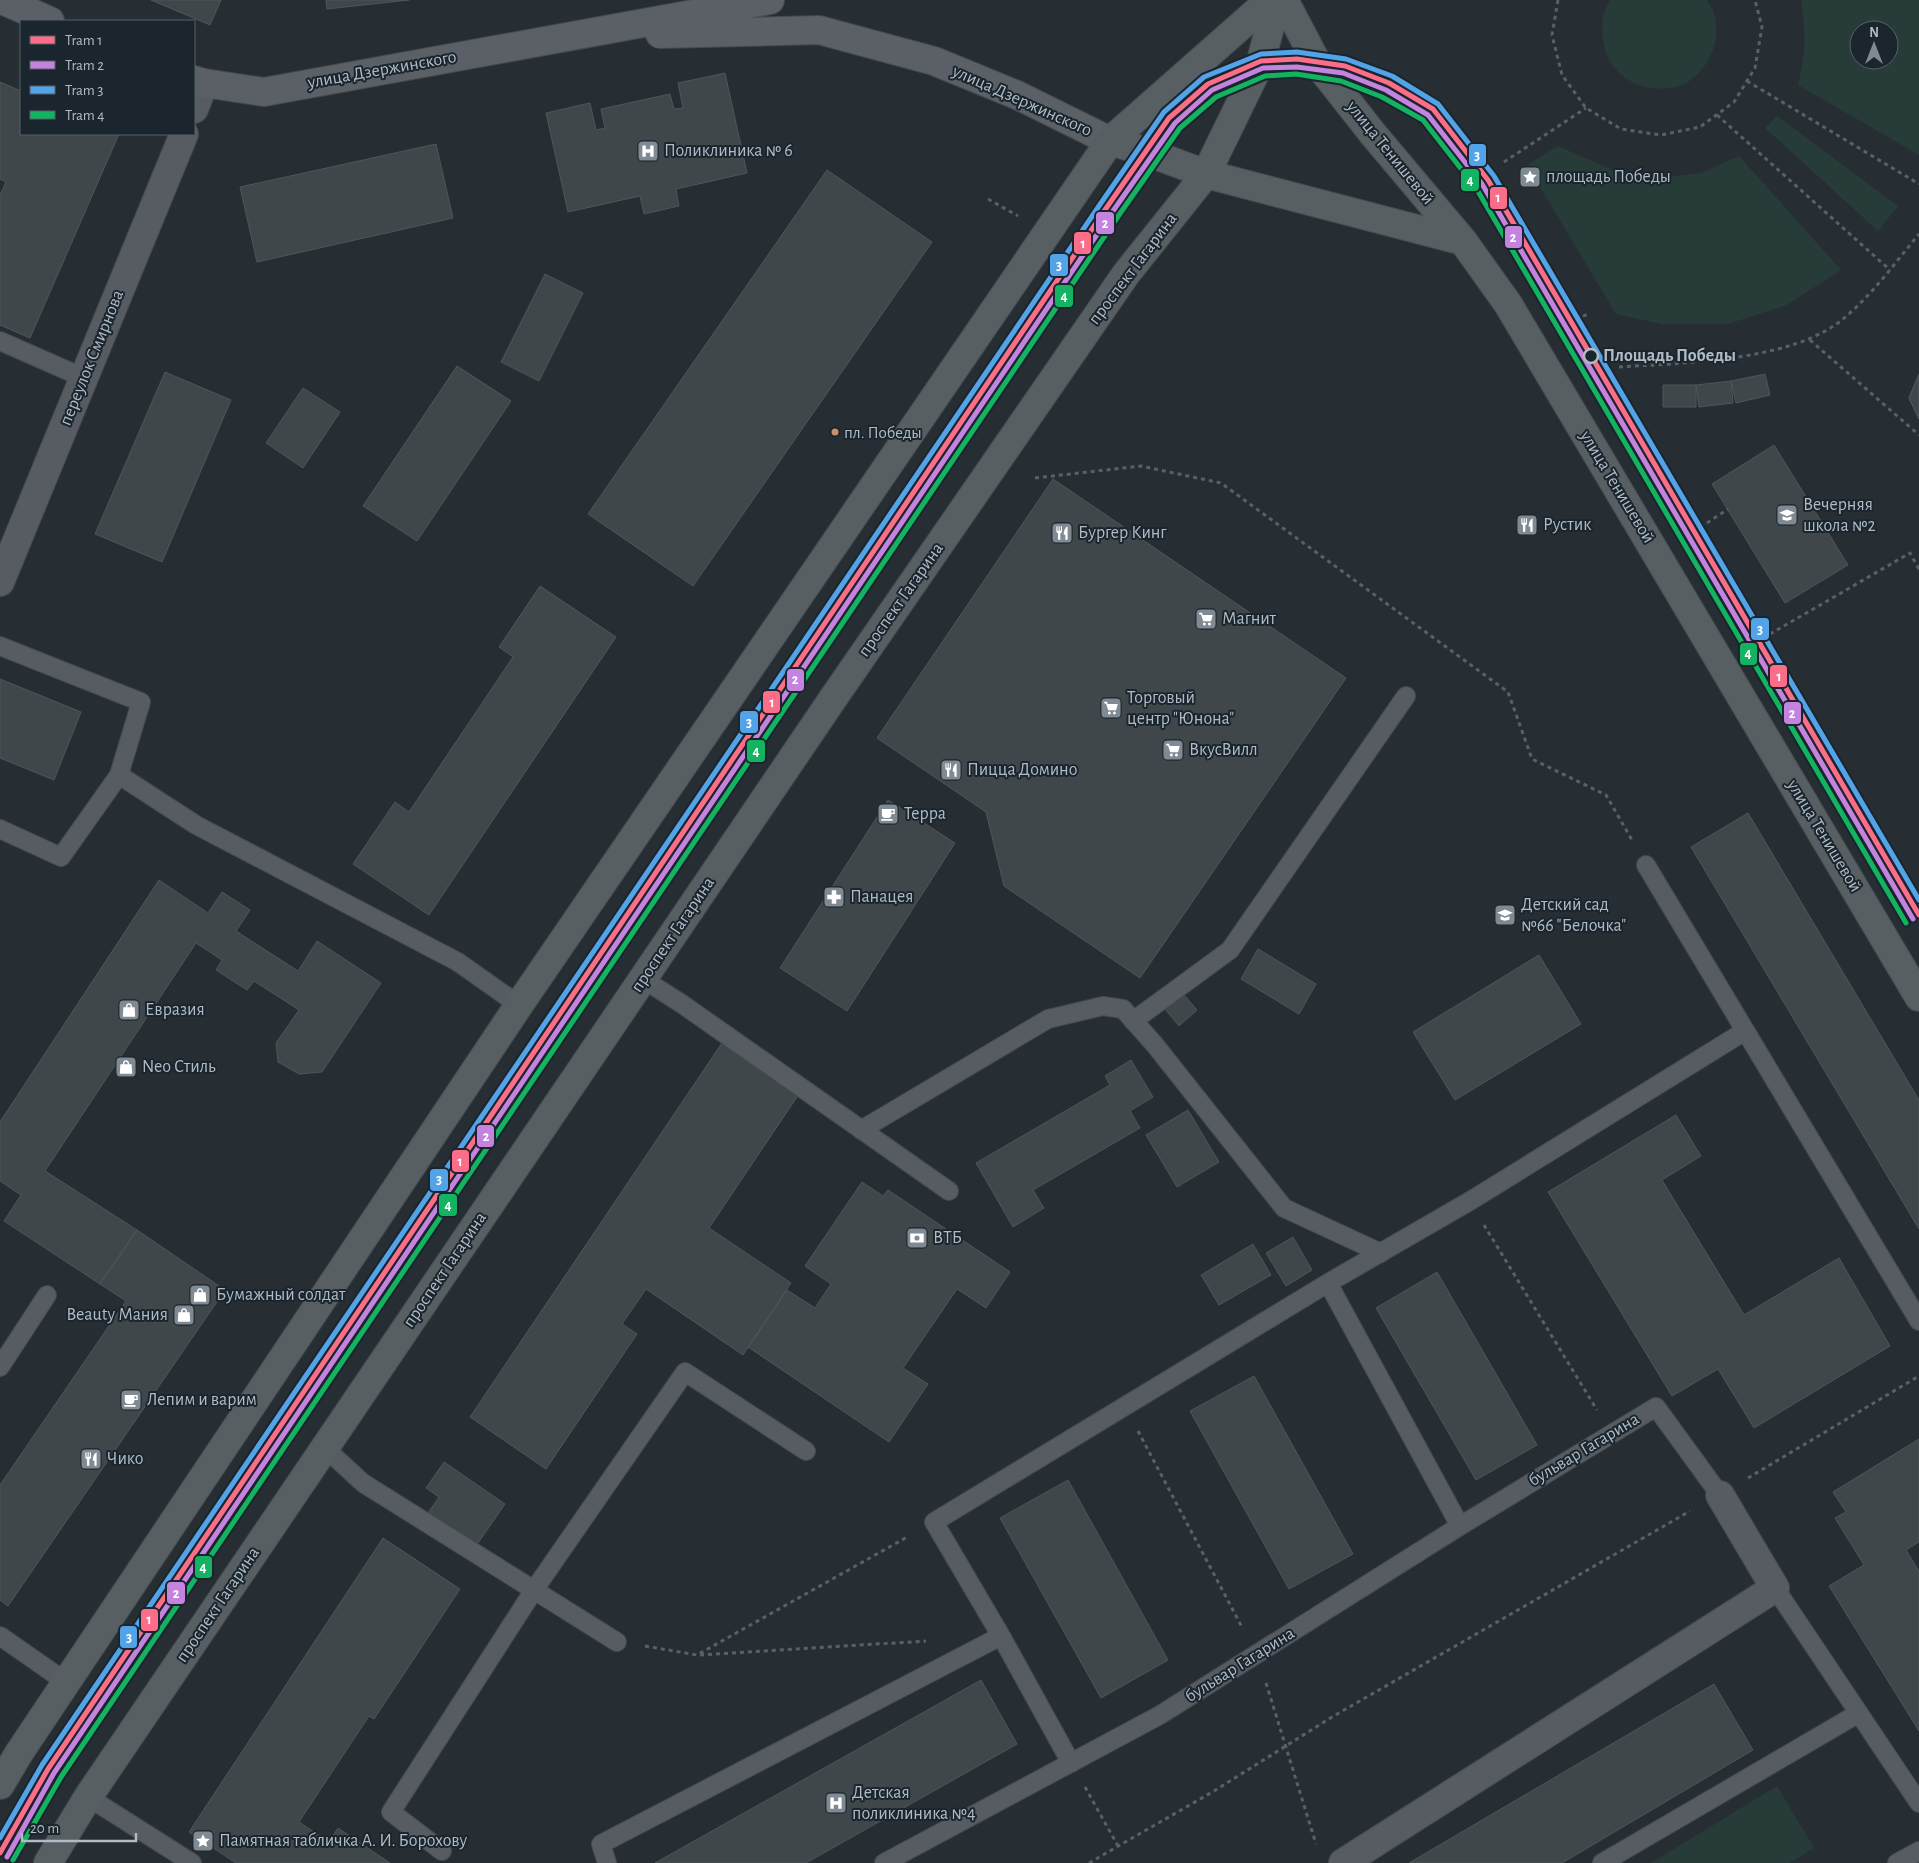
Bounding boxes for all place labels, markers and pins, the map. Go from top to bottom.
hospital icon: Поликлиника № 6 [636,139,660,163]
place label: Поликлиника № 6 [664,142,793,160]
place icon: площадь Победы [1518,165,1542,189]
place label: площадь Победы [1546,167,1671,186]
place label: Площадь Победы [1603,347,1736,365]
marker: Площадь Победы [1583,348,1599,364]
place label: пл. Победы [844,424,922,441]
marker: пл. Победы [830,427,840,437]
place label: Вечерняя школа №2 [1803,496,1876,535]
school or university icon: Вечерняя школа №2 [1775,503,1799,527]
restaurant icon: Рустик [1515,513,1539,537]
place label: Рустик [1543,516,1592,534]
restaurant icon: Бургер Кинг [1050,521,1074,545]
place label: Бургер Кинг [1078,524,1167,542]
supermarket icon: Магнит [1194,607,1218,631]
place label: Магнит [1222,610,1277,628]
place label: Торговый центр "Юнона" [1127,689,1234,728]
supermarket icon: Торговый центр "Юнона" [1099,696,1123,720]
supermarket icon: ВкусВилл [1161,738,1185,762]
place label: ВкусВилл [1189,741,1258,759]
restaurant icon: Пицца Домино [939,758,963,782]
place label: Пицца Домино [967,761,1077,779]
cafe icon: Терра [876,802,900,826]
place label: Терра [904,805,946,823]
pharmacy icon: Панацея [822,885,846,909]
place label: Панацея [850,888,913,906]
place label: Детский сад №66 "Белочка" [1521,896,1626,935]
school or university icon: Детский сад №66 "Белочка" [1493,903,1517,927]
shop icon: Евразия [117,998,141,1022]
place label: Евразия [145,1001,205,1019]
shop icon: Neo Стиль [114,1055,138,1079]
place label: Neo Стиль [142,1058,216,1076]
bank icon: ВТБ [905,1226,929,1250]
place label: ВТБ [933,1229,962,1247]
shop icon: Бумажный солдат [188,1283,212,1307]
place label: Бумажный солдат [216,1286,346,1304]
shop icon: Beauty Мания [172,1303,196,1327]
place label: Beauty Мания [66,1306,168,1324]
cafe icon: Лепим и варим [119,1388,143,1412]
place label: Лепим и варим [147,1391,257,1409]
restaurant icon: Чико [79,1447,103,1471]
place label: Чико [107,1450,143,1468]
place label: Детская поликлиника №4 [852,1784,976,1823]
hospital icon: Детская поликлиника №4 [824,1791,848,1815]
place icon: Памятная табличка А. И. Борохову [191,1829,215,1853]
place label: Памятная табличка А. И. Борохову [219,1831,468,1850]

